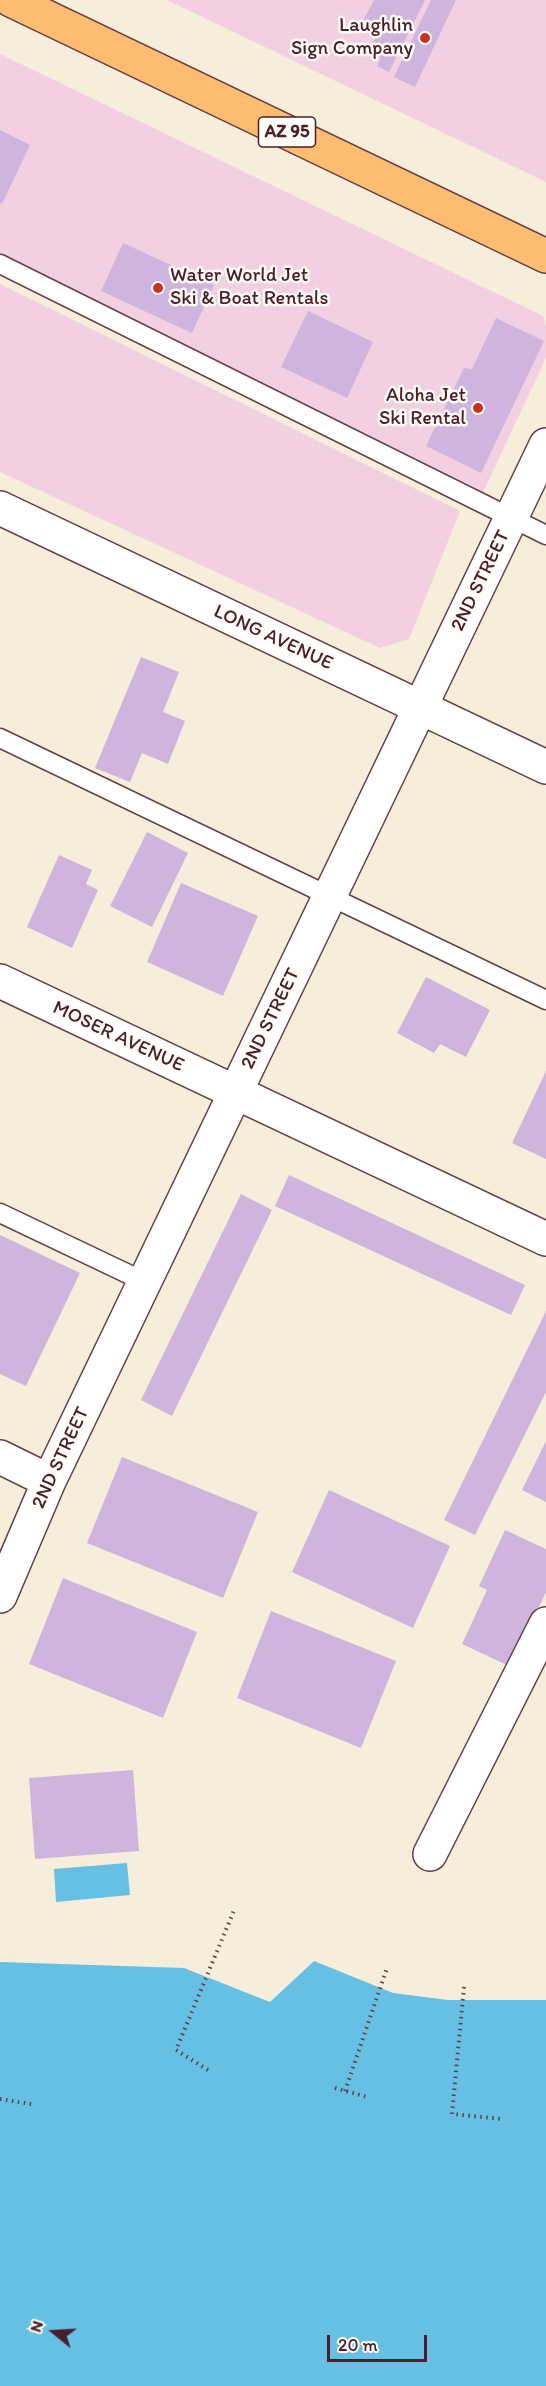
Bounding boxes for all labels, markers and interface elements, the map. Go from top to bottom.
place label: Laughlin Sign Company [291,14,413,61]
marker: Laughlin Sign Company [418,31,432,45]
road number: AZ 95 [258,117,316,147]
place label: Water World Jet Ski & Boat Rentals [170,264,328,311]
marker: Water World Jet Ski & Boat Rentals [151,281,165,295]
place label: Aloha Jet Ski Rental [379,384,466,431]
marker: Aloha Jet Ski Rental [471,401,485,415]
street label: 2ND STREET [446,527,516,635]
street label: LONG AVENUE [209,600,337,676]
street label: 2ND STREET [236,965,306,1073]
street label: MOSER AVENUE [48,996,188,1078]
street label: 2ND STREET [27,1403,95,1513]
north arrow [24,2302,84,2362]
text: N [26,2318,47,2334]
scale bar [330,2323,430,2361]
text: 20 m [338,2334,378,2356]

